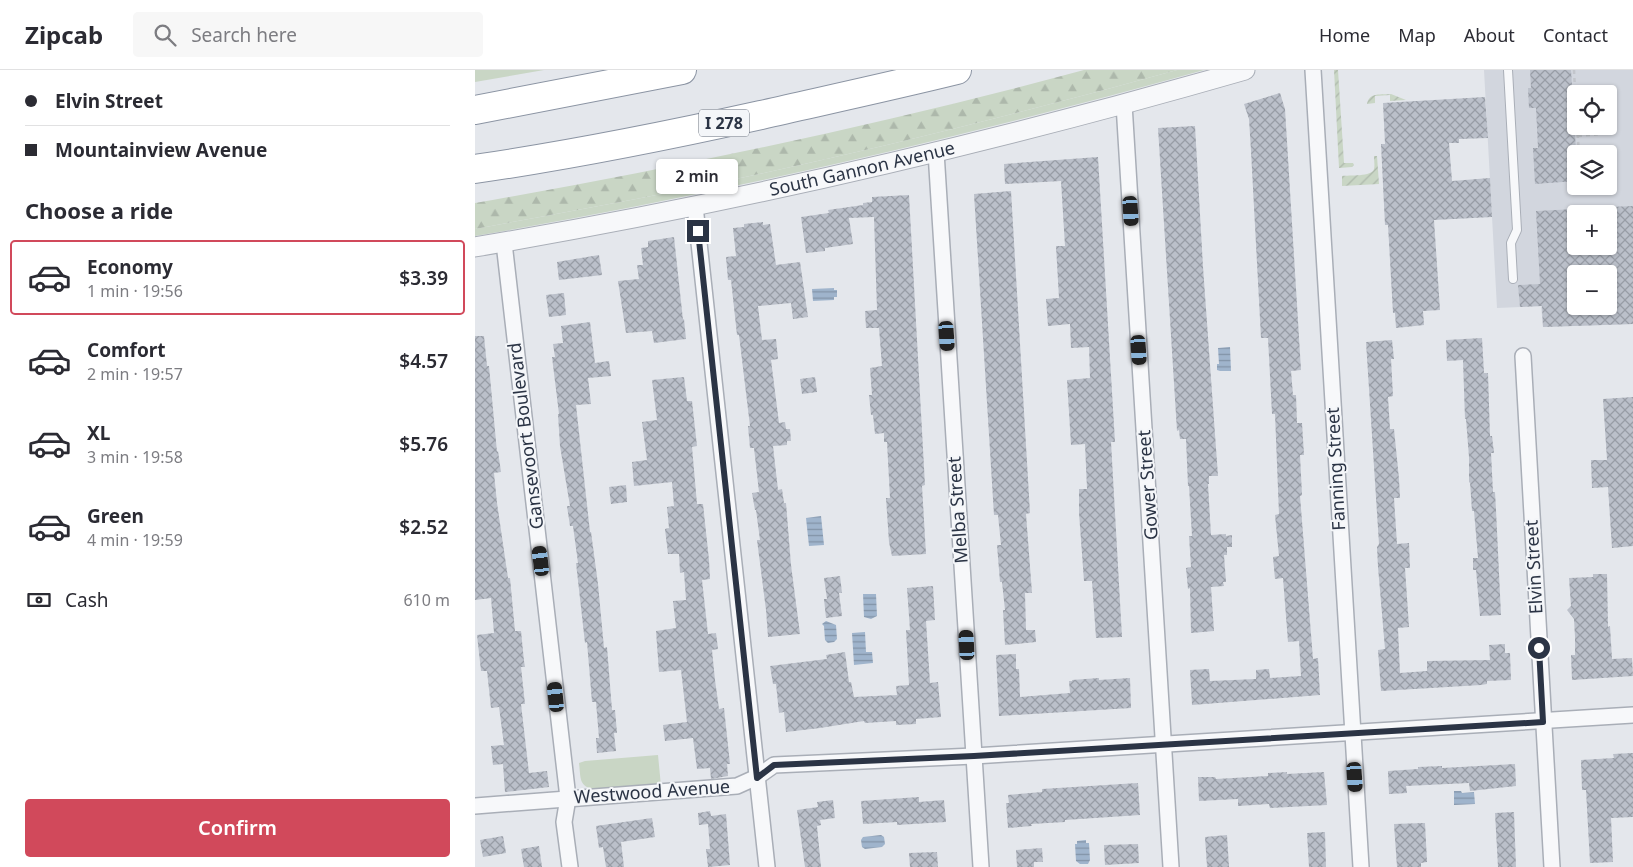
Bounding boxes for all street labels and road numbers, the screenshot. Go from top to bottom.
road number: I 278 [699,110,749,136]
street label: South Gannon Avenue [767,135,957,201]
street label: Gansevoort Boulevard [502,341,548,531]
street label: Fanning Street [1320,406,1350,531]
street label: Gower Street [1131,429,1163,541]
street label: Melba Street [941,455,973,564]
street label: Elvin Street [1519,519,1547,615]
street label: Westwood Avenue [573,774,731,808]

